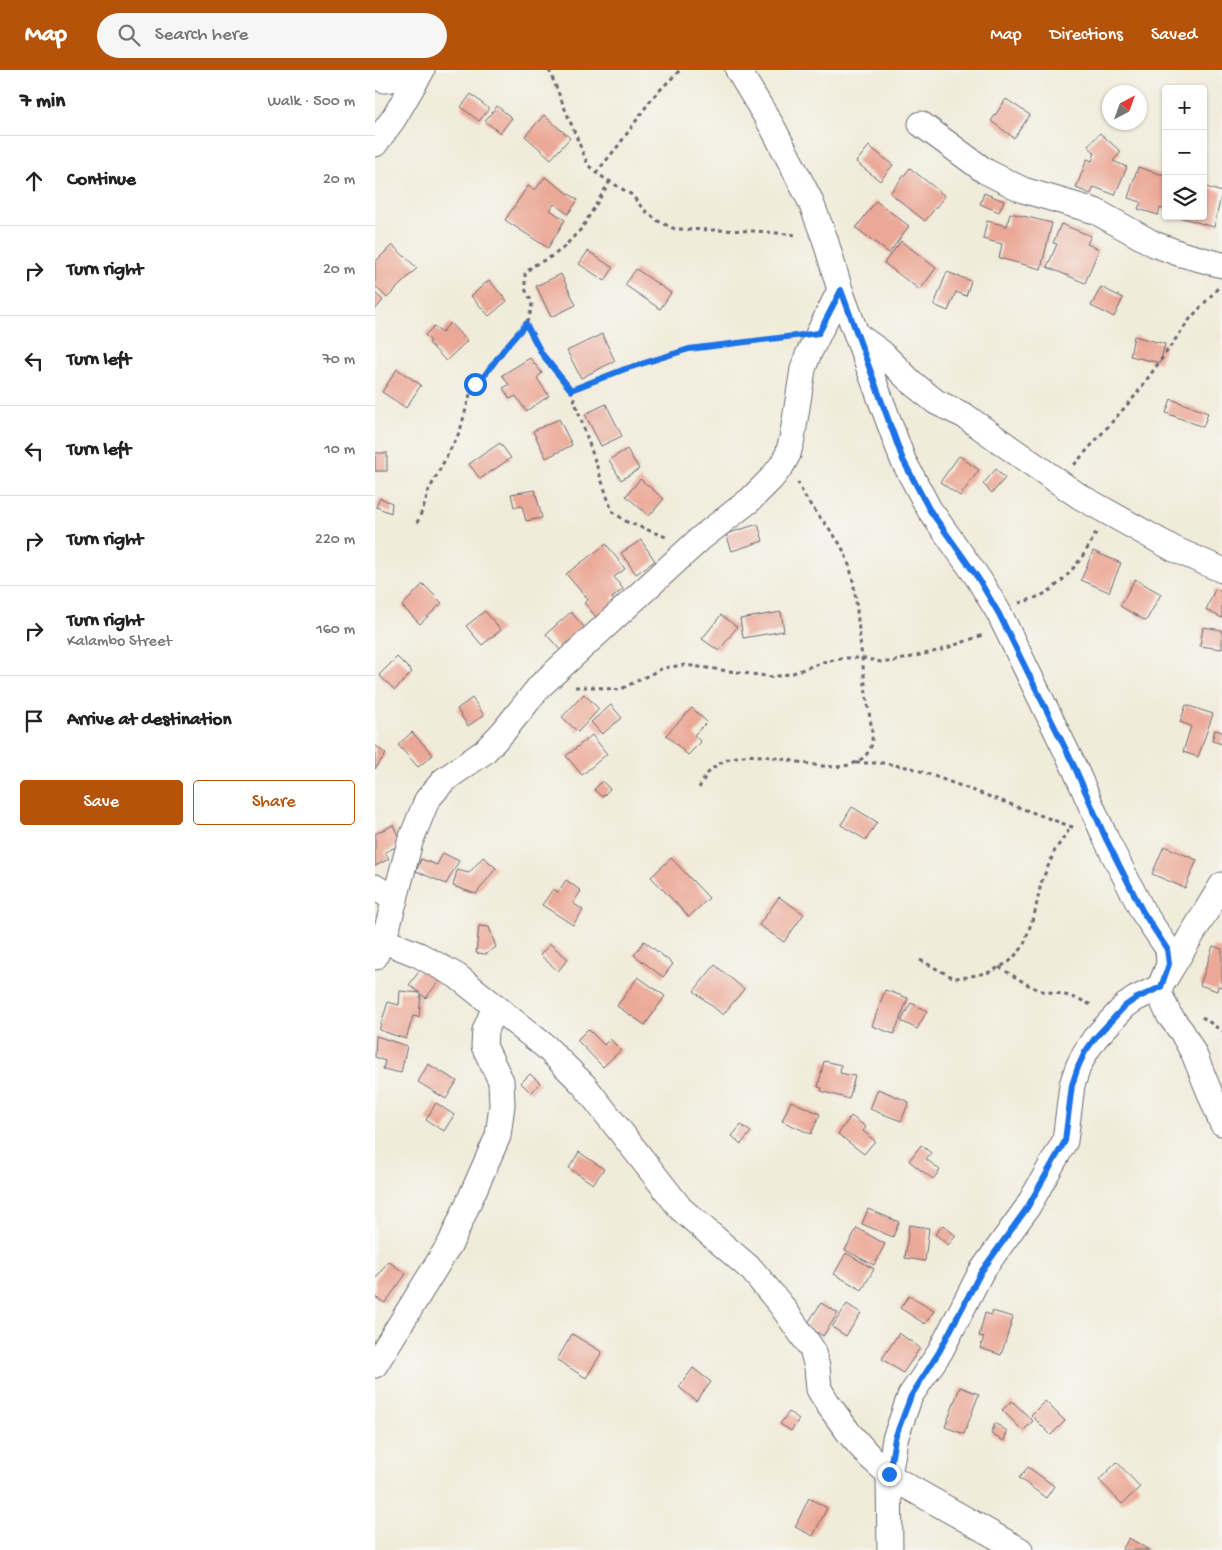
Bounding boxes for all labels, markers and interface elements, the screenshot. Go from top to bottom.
search box [97,13,447,58]
text: Map [25,21,67,50]
icon: search [115,21,143,49]
text: Search here [155,24,248,47]
text: Map [990,25,1022,46]
text: Directions [1050,25,1123,46]
text: Saved [1151,25,1197,46]
north arrow [1102,85,1147,130]
map controls [1162,85,1207,220]
button: + [1162,85,1207,130]
text: 7 min [20,90,65,115]
text: Walk · 500 m [268,93,355,112]
button: − [1162,130,1207,175]
icon: ahead [20,167,48,195]
text: Continue [67,169,136,192]
text: 20 m [323,171,355,190]
button: layers [1162,175,1207,220]
icon: right [20,257,48,285]
text: Turn right [67,259,143,282]
text: 20 m [323,261,355,280]
icon: left [20,347,48,375]
text: Turn left [67,349,131,372]
text: 70 m [322,351,355,370]
route start [464,373,487,396]
icon: left [20,437,48,465]
text: Turn left [67,439,131,462]
text: 10 m [324,441,355,460]
icon: right [20,527,48,555]
text: Turn right [67,529,143,552]
text: 220 m [315,531,355,550]
text: Turn right [67,610,143,633]
icon: right [20,617,48,645]
text: 160 m [316,621,355,640]
text: Kalambo Street [67,633,172,652]
icon: arrive [20,707,48,735]
text: Arrive at destination [67,709,231,732]
button: Save [20,780,183,825]
button: Share [193,780,355,825]
route end [878,1463,901,1486]

